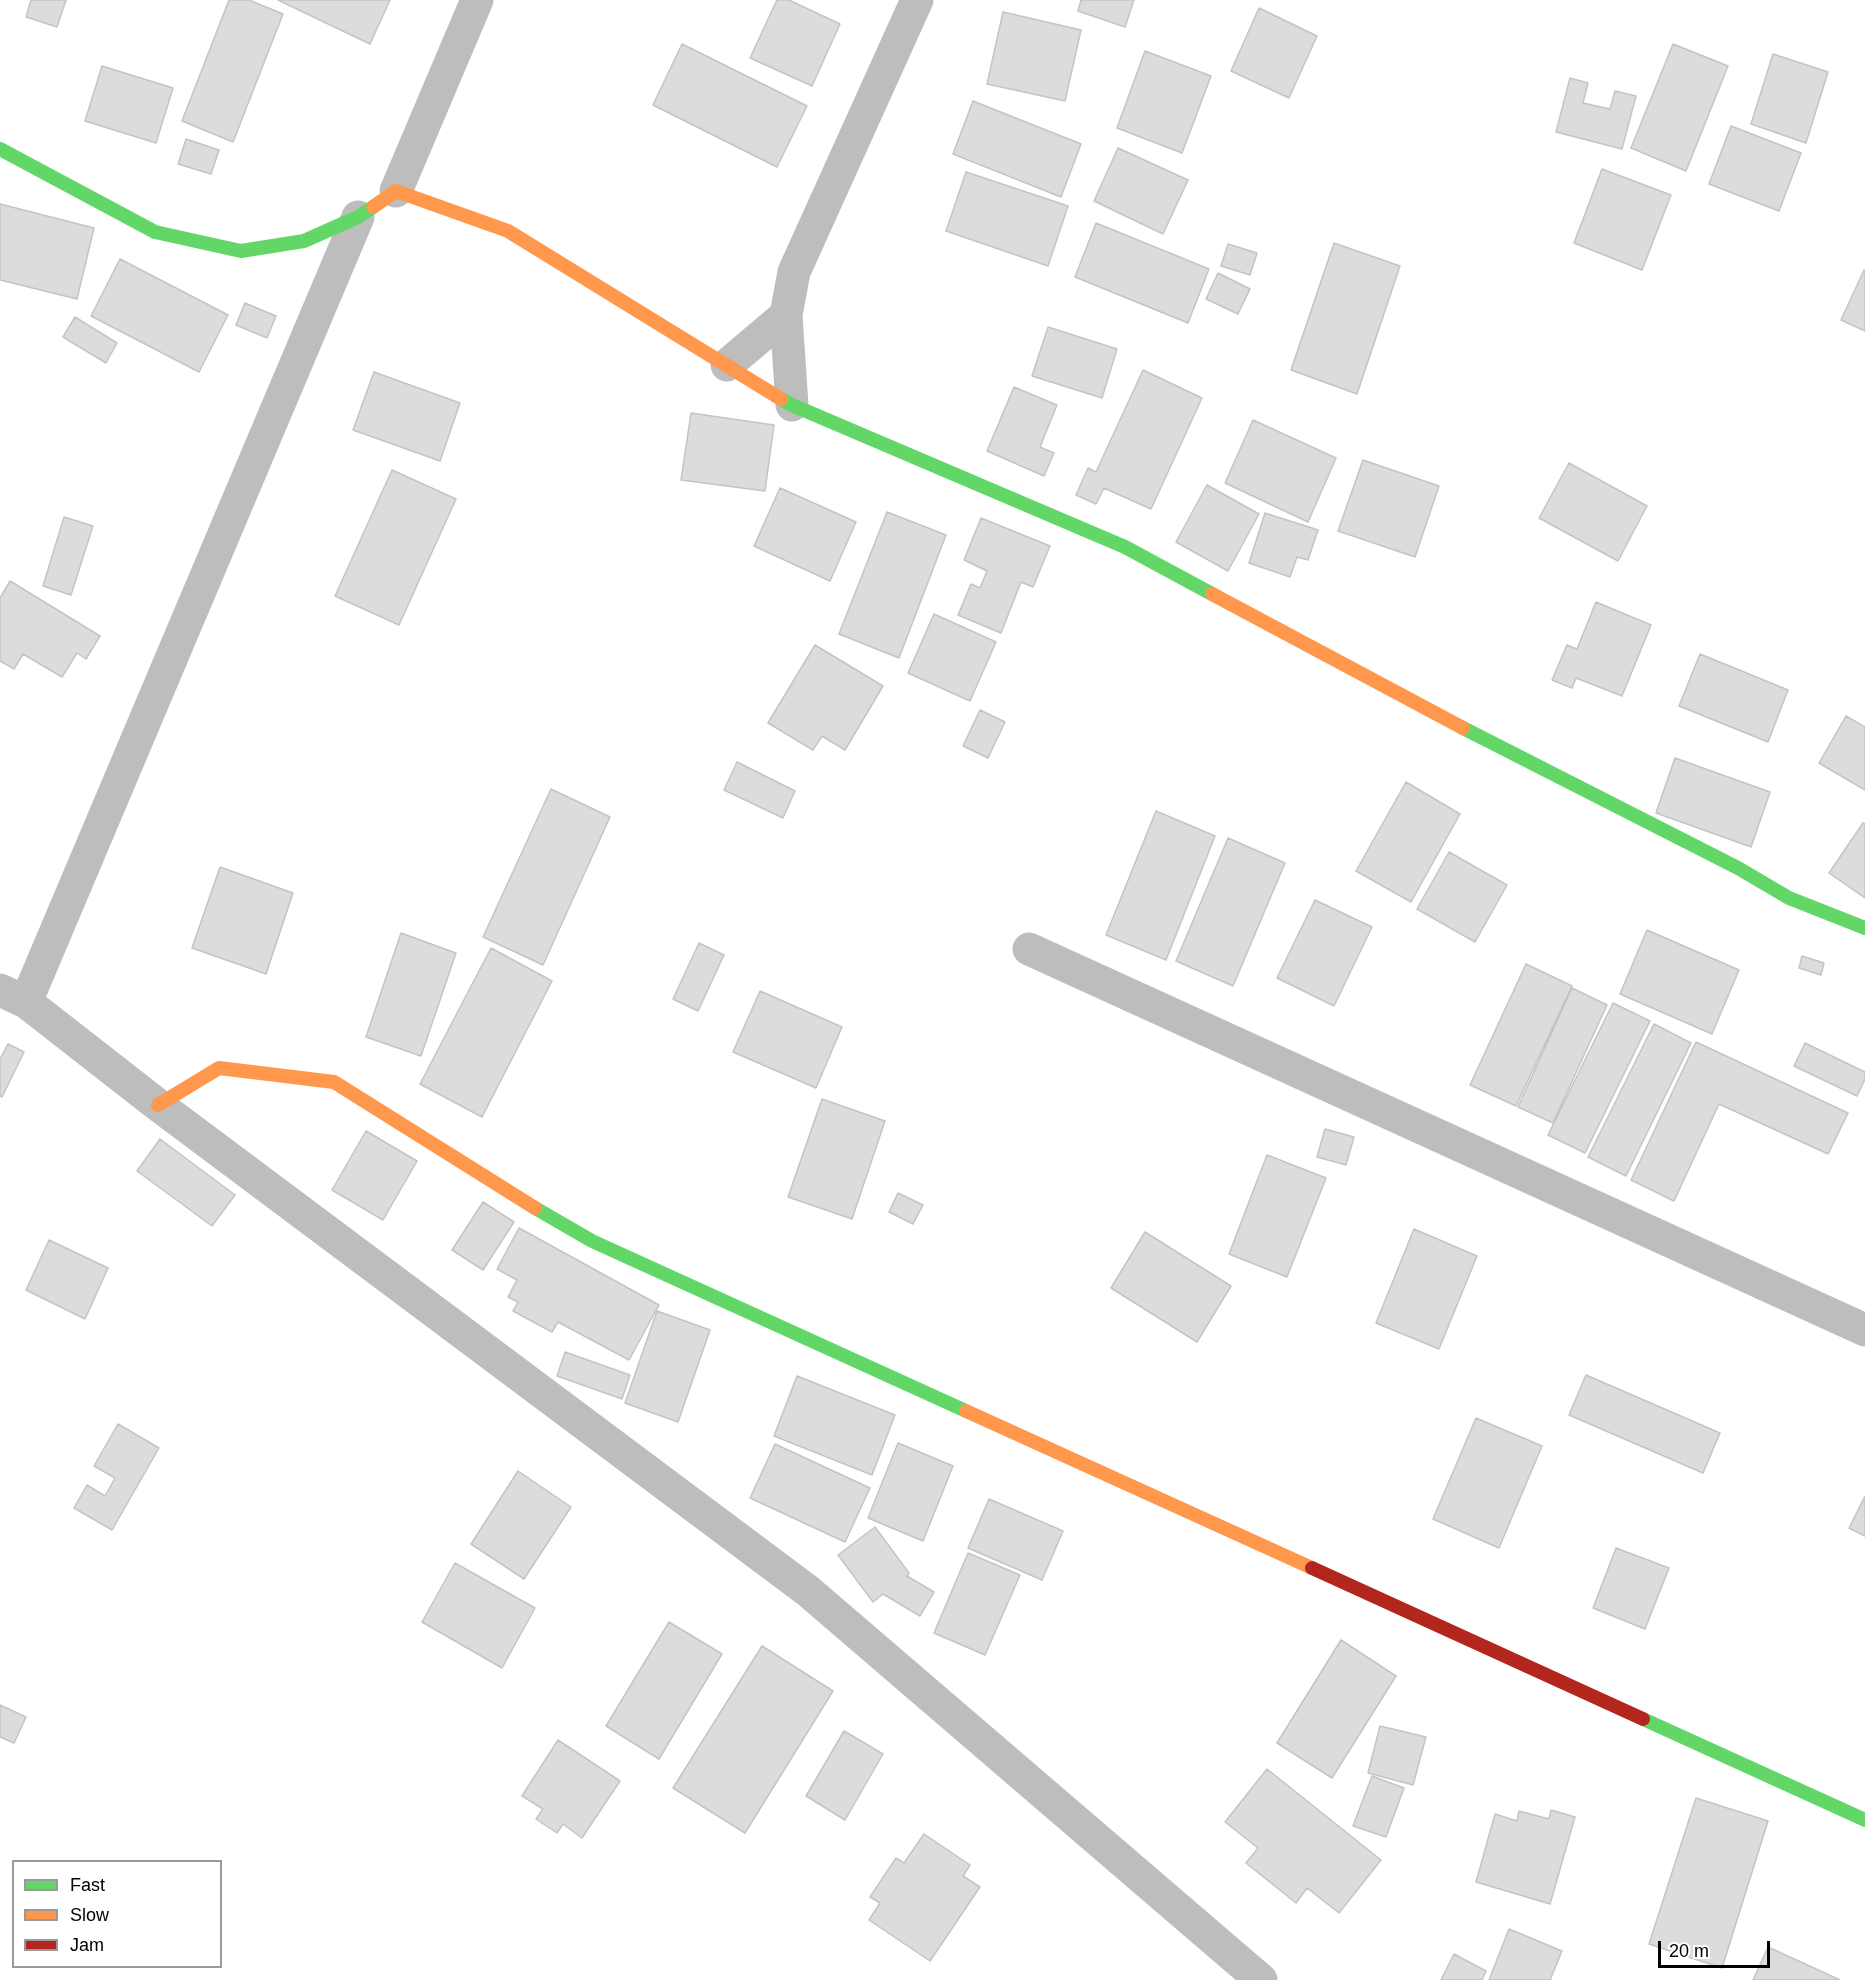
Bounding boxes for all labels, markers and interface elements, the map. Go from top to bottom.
legend [12,1860,222,1968]
text: Fast [70,1875,105,1895]
text: Slow [70,1905,109,1925]
scale bar [1661,1929,1774,1967]
text: Jam [70,1935,104,1955]
text: 20 m [1669,1941,1709,1961]

